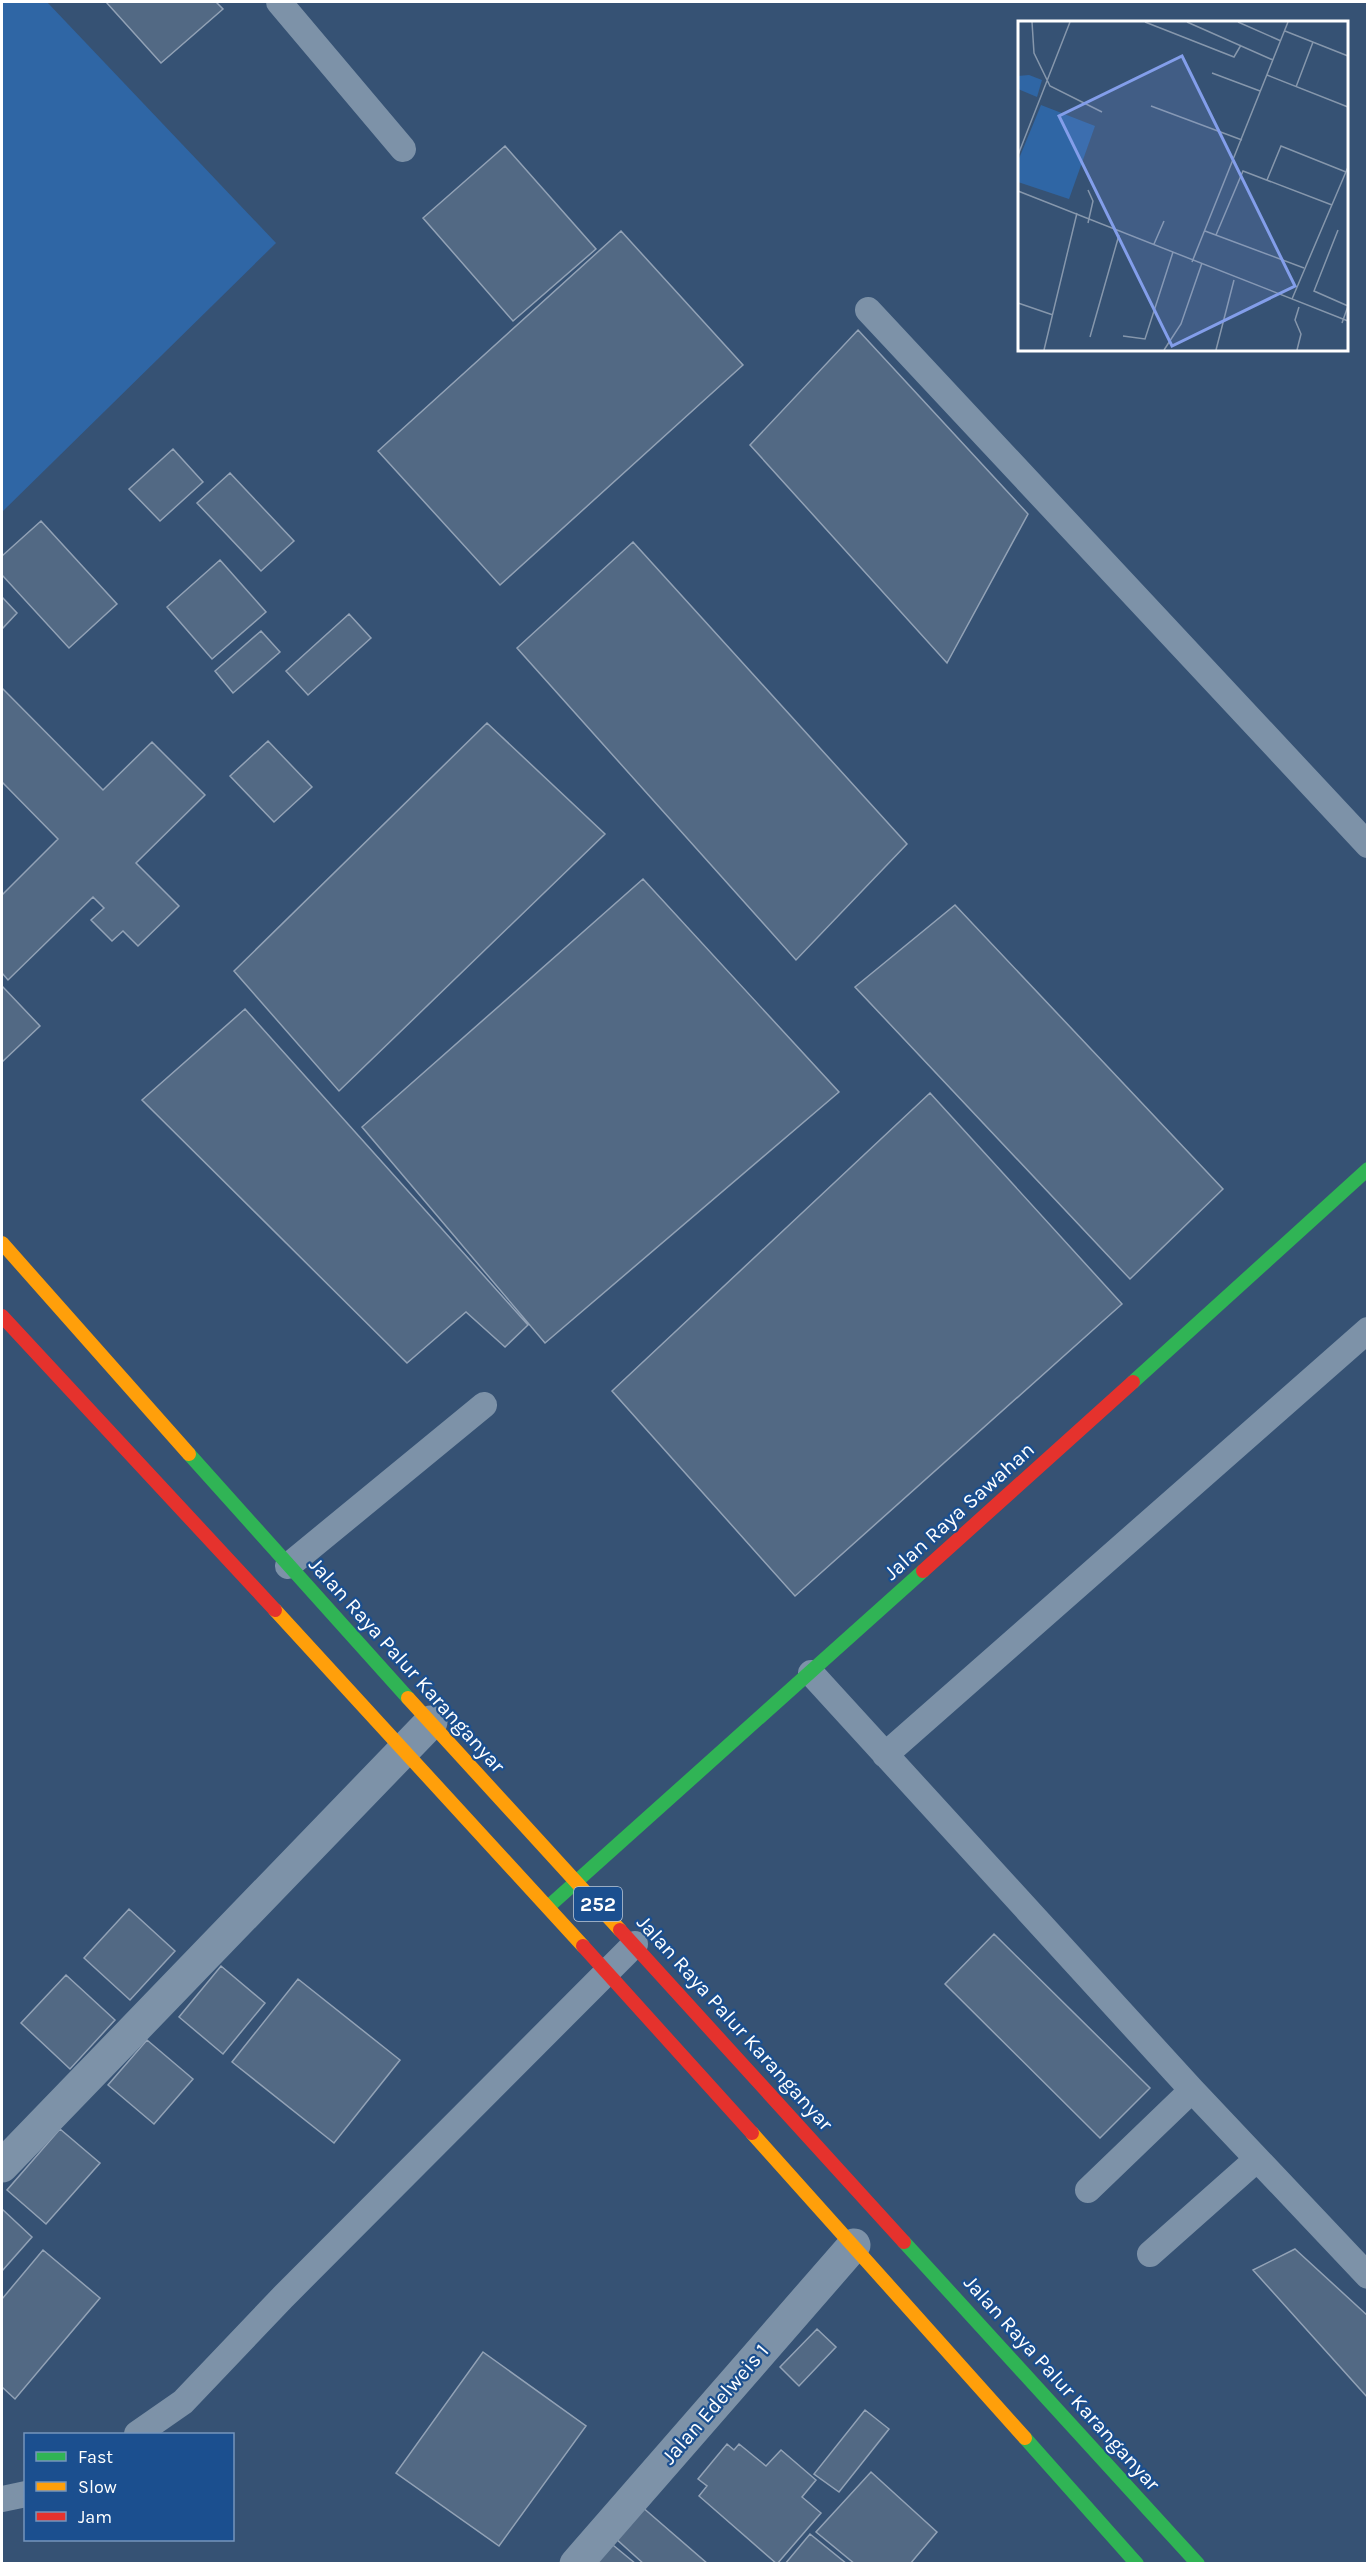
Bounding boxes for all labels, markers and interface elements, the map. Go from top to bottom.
inset map [1018,21,1348,351]
street label: Jalan Raya Sawahan [879,1437,1039,1585]
street label: Jalan Raya Palur Karanganyar [304,1552,510,1778]
road number: 252 [574,1887,622,1921]
street label: Jalan Raya Palur Karanganyar [632,1910,838,2136]
street label: Jalan Raya Palur Karanganyar [959,2270,1165,2496]
street label: Jalan Edelweis 1 [656,2339,774,2469]
legend [24,2433,234,2541]
text: Fast [78,2446,113,2468]
text: Slow [78,2476,117,2498]
text: Jam [78,2506,112,2528]

